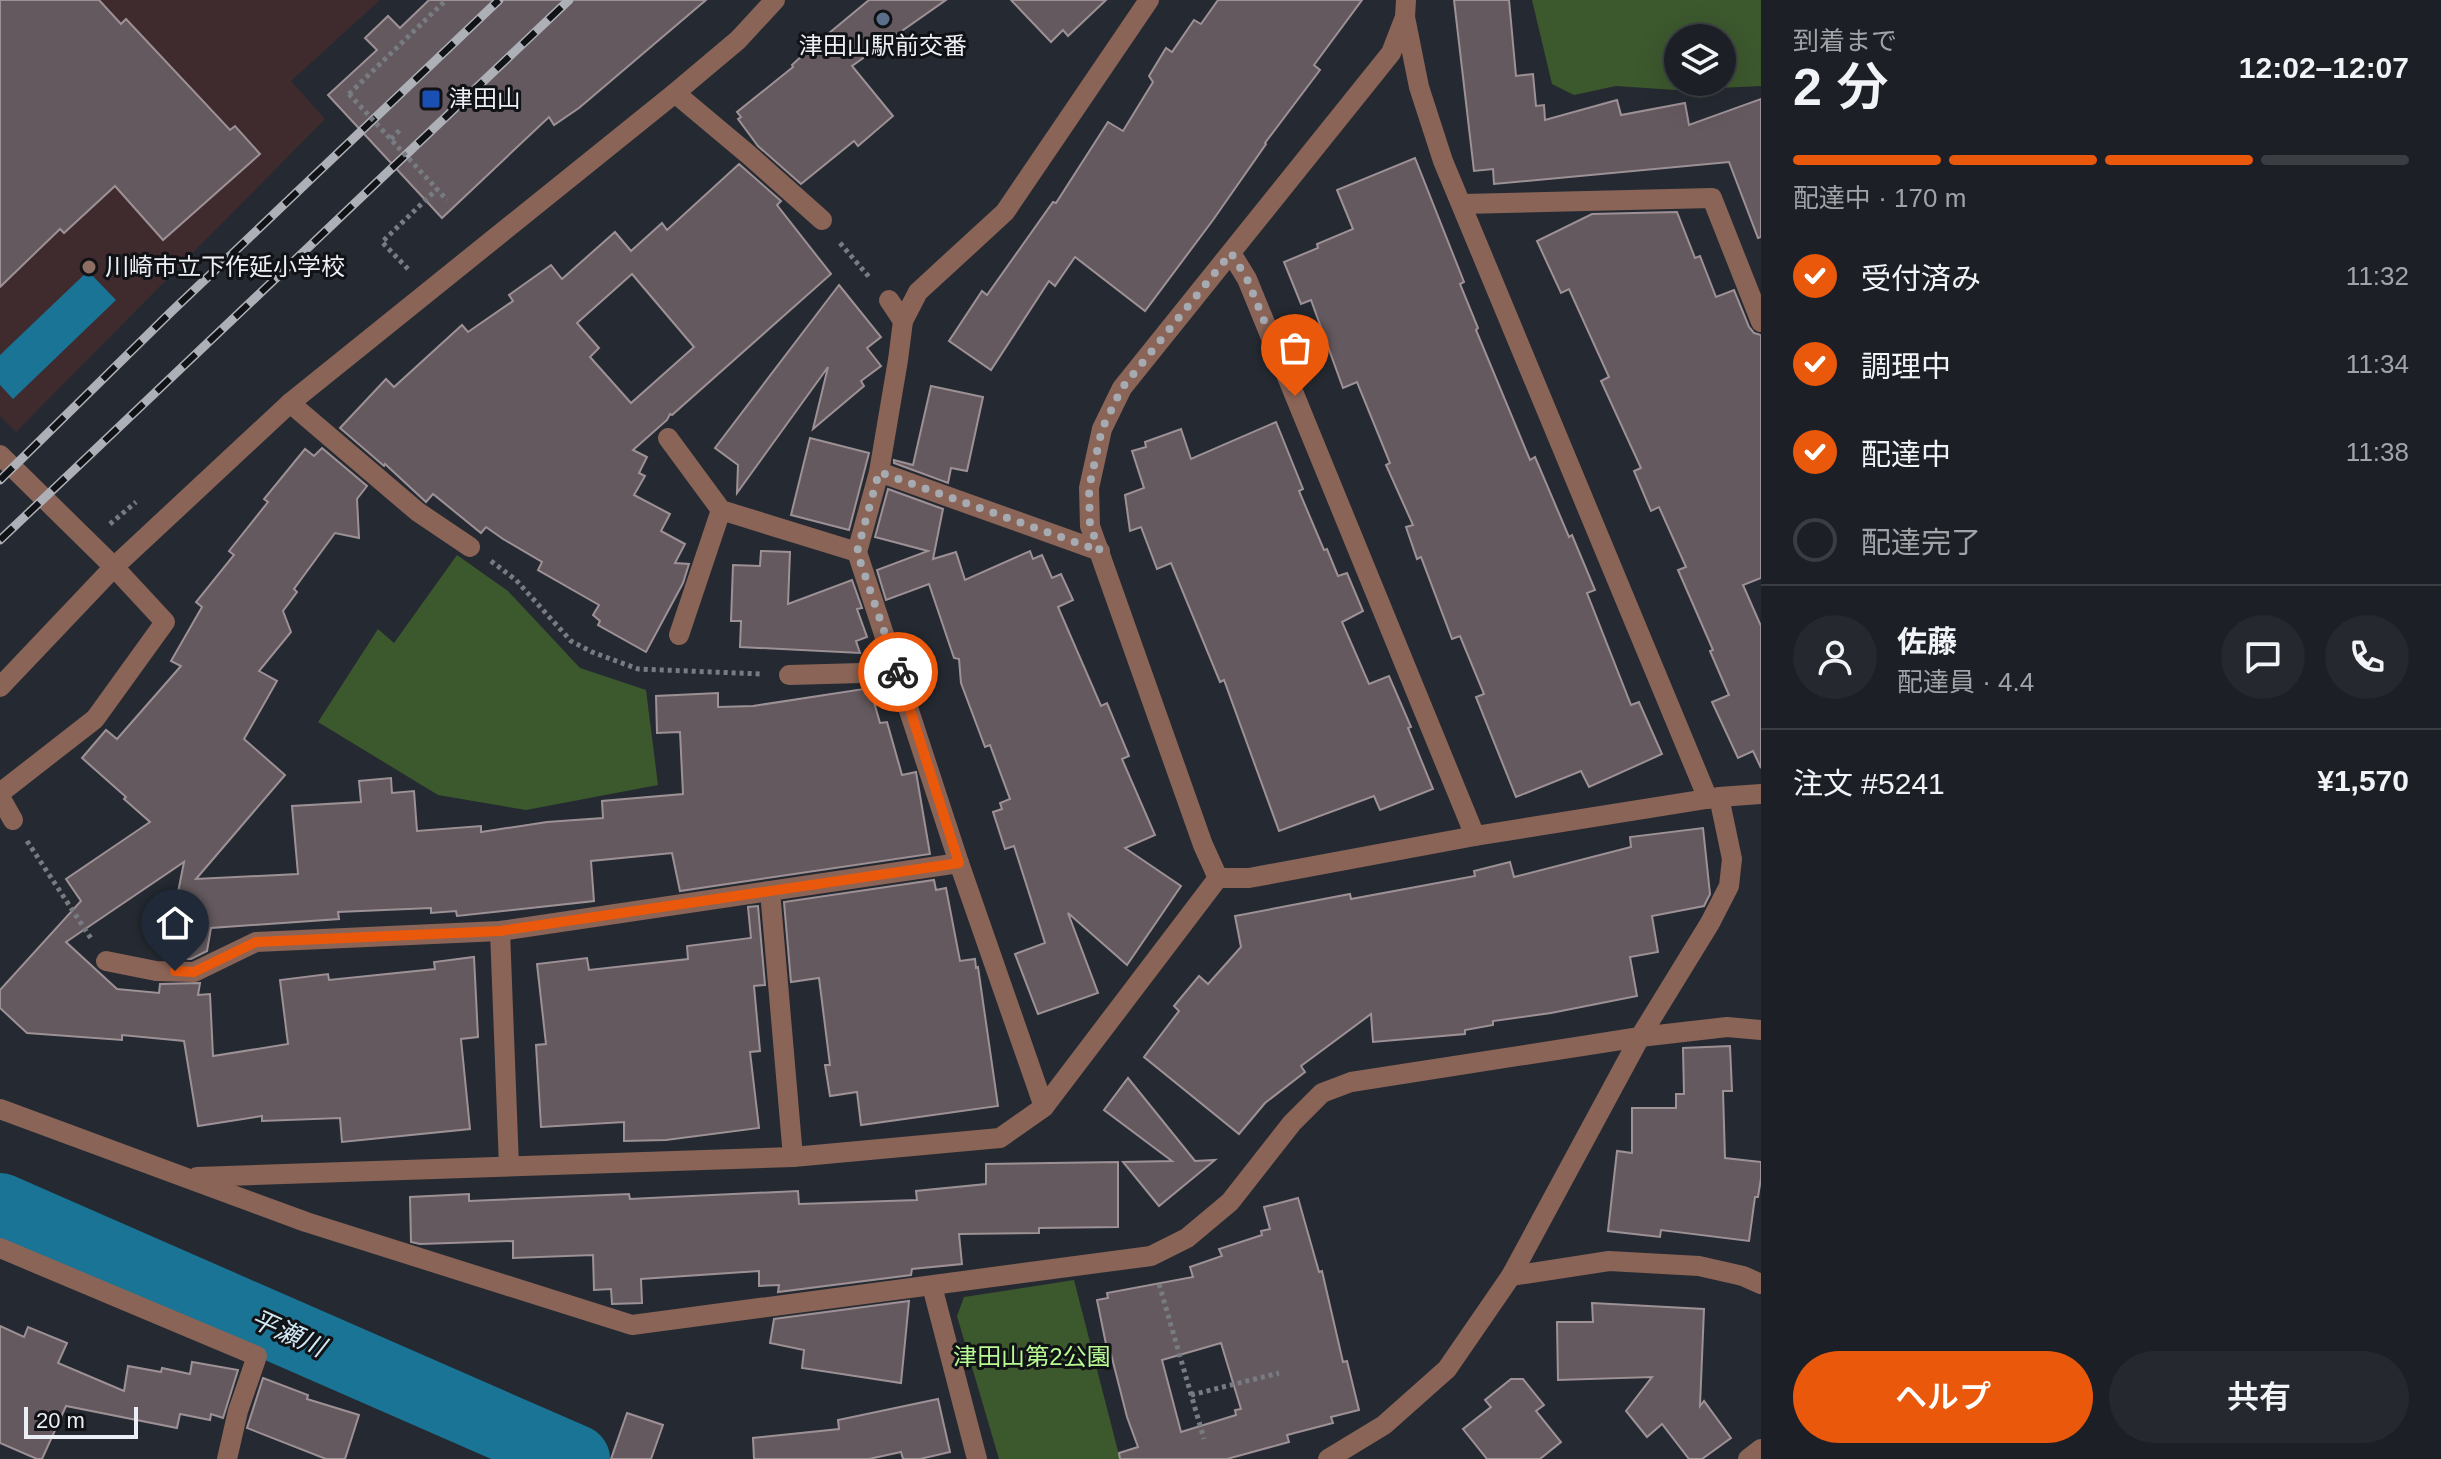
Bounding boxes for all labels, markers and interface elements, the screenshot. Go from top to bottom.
marker: 津田山駅前交番 [874,10,892,28]
map controls [1664,24,1736,96]
button: layers [1664,24,1736,96]
text: 到着まで [1793,26,1897,56]
place label: 津田山駅前交番 [799,32,967,59]
text: 12:02–12:07 [2239,51,2409,84]
text: 2 分 [1793,58,1888,116]
place label: 津田山 [449,85,521,112]
marker: 津田山 [420,88,442,110]
text: 配達中 · 170 m [1793,183,1966,213]
place label: 川崎市立下作延小学校 [105,253,345,280]
icon: check [1793,254,1837,298]
marker: 川崎市立下作延小学校 [80,258,98,276]
text: 11:32 [2346,261,2409,291]
text: 受付済み [1861,262,1981,295]
pin [1261,314,1329,396]
icon: bag [1273,326,1317,370]
icon: check [1793,342,1837,386]
text: 11:34 [2346,349,2409,379]
text: 調理中 [1861,350,1951,383]
icon: check [1793,430,1837,474]
text: 11:38 [2346,437,2409,467]
text: 配達中 [1861,438,1951,471]
text: 配達完了 [1861,526,1981,559]
button: person [1793,615,1877,699]
button: chat [2221,615,2305,699]
button: phone [2325,615,2409,699]
text: 佐藤 [1897,625,1957,658]
courier [858,632,938,712]
icon: bike [876,650,920,694]
text: 配達員 · 4.4 [1897,667,2034,697]
text: ¥1,570 [2317,764,2409,797]
text: 注文 #5241 [1793,767,1945,800]
pin [141,889,209,971]
icon: home [153,901,197,945]
water label: 平瀬川 [246,1303,332,1364]
park label: 津田山第2公園 [953,1343,1111,1370]
button: ヘルプ [1793,1351,2093,1443]
button: 共有 [2109,1351,2409,1443]
scale bar [24,1403,138,1439]
text: 20 m [36,1408,85,1433]

